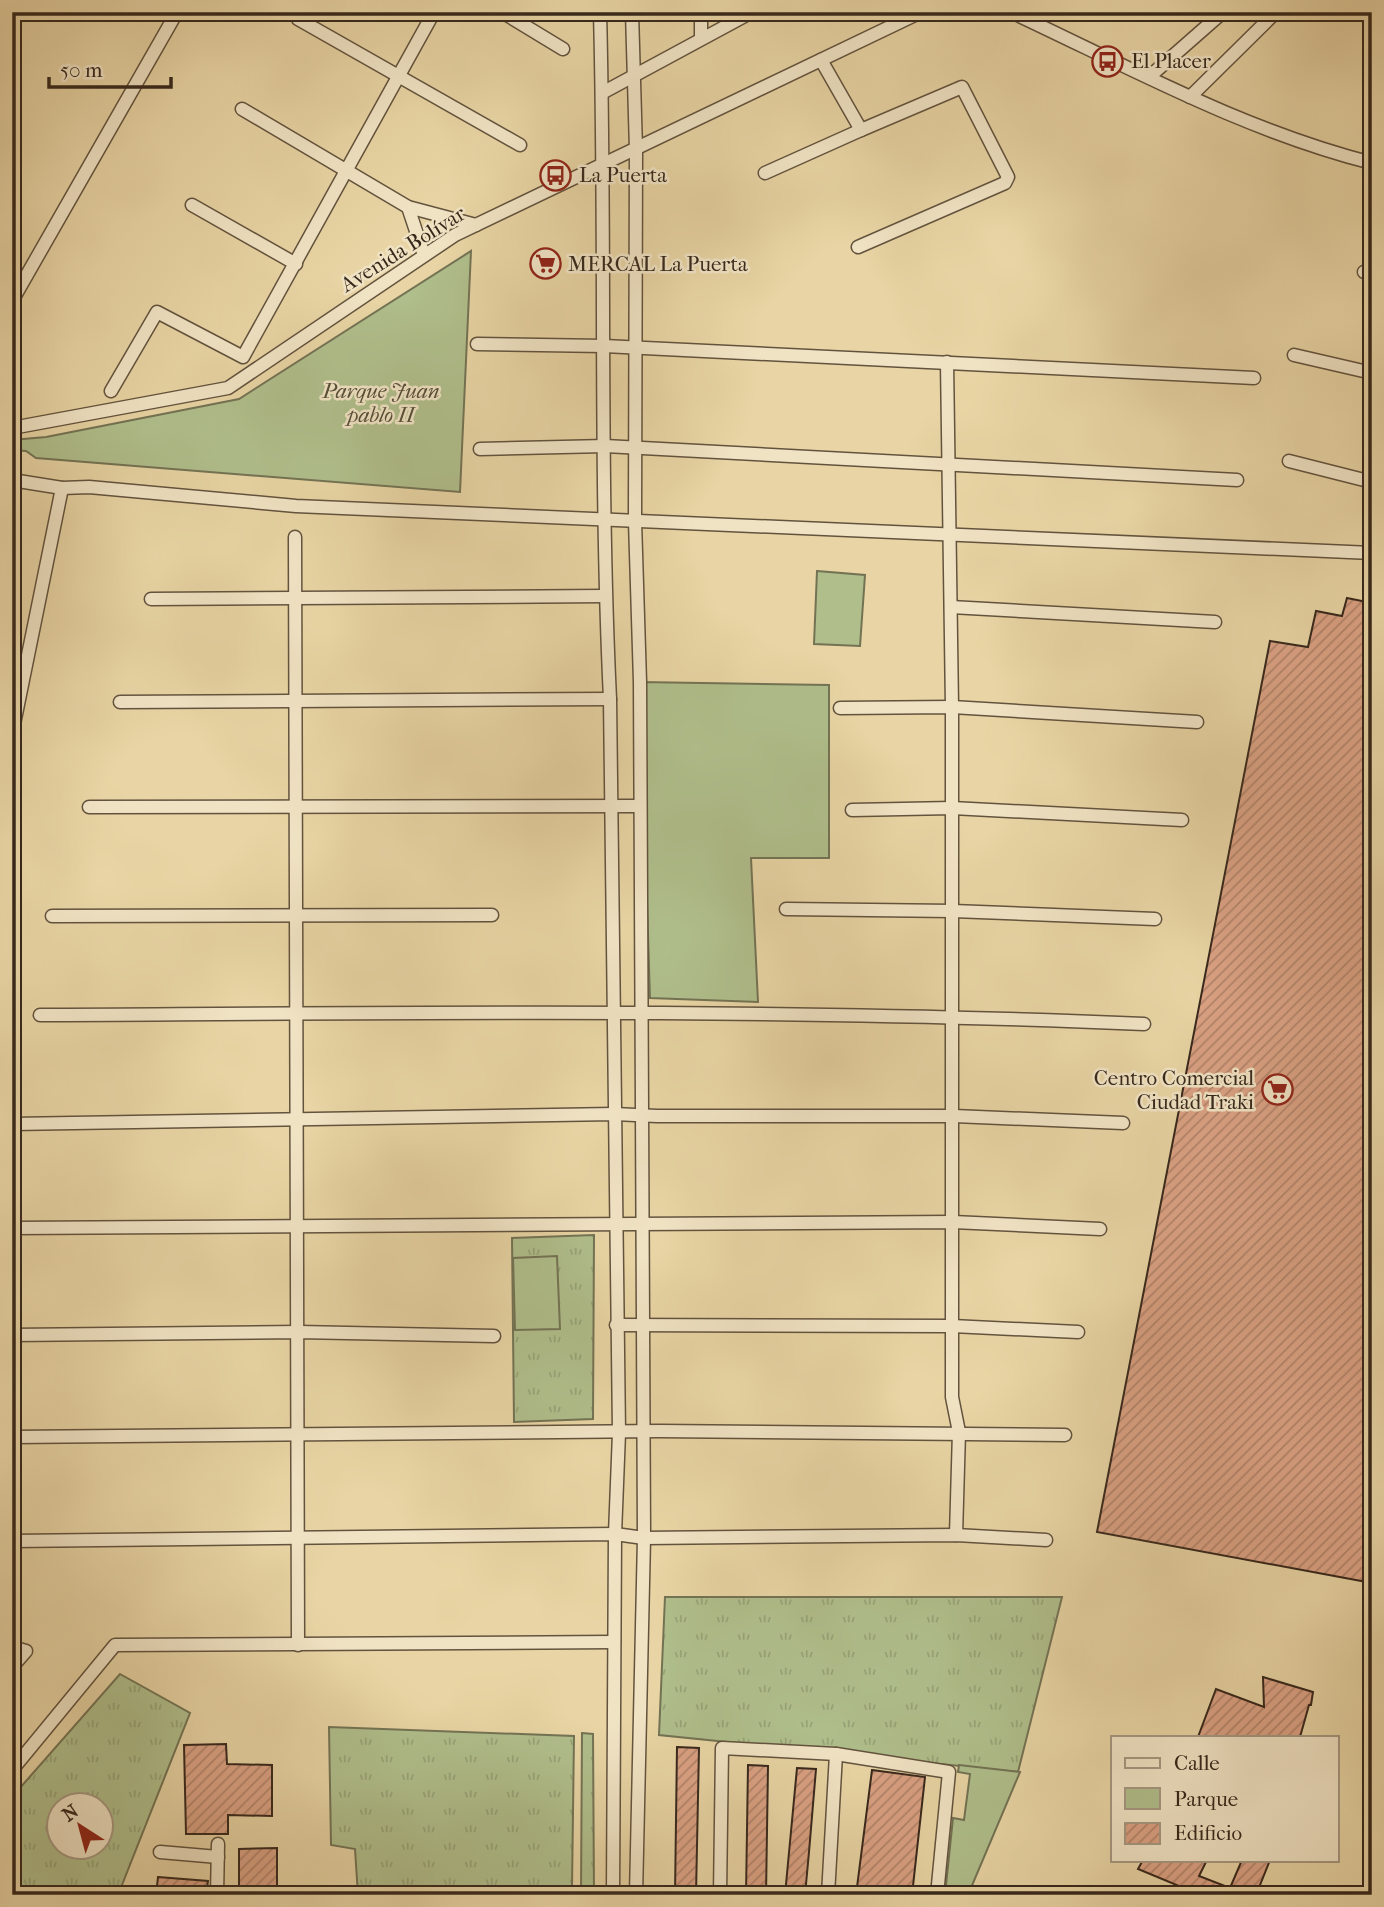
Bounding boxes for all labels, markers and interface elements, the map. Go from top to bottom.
bus stop icon: El Placer [1091,44,1125,78]
scale bar [49,46,172,90]
place label: El Placer [1131,49,1211,73]
text: 50 m [60,58,103,82]
bus stop icon: La Puerta [539,158,573,192]
place label: La Puerta [579,163,667,187]
street label: Avenida Bolívar [335,201,470,297]
supermarket icon: MERCAL La Puerta [528,247,562,281]
place label: MERCAL La Puerta [568,252,748,276]
park label: Parque Juan pablo II [322,379,440,427]
place label: Centro Comercial Ciudad Traki [1094,1066,1254,1114]
supermarket icon: Centro Comercial Ciudad Traki [1260,1073,1294,1107]
legend [1111,1736,1338,1862]
text: Calle [1174,1751,1220,1775]
text: Parque [1174,1787,1238,1811]
north arrow [46,1792,116,1862]
text: N [58,1800,83,1826]
text: Edificio [1174,1821,1242,1845]

